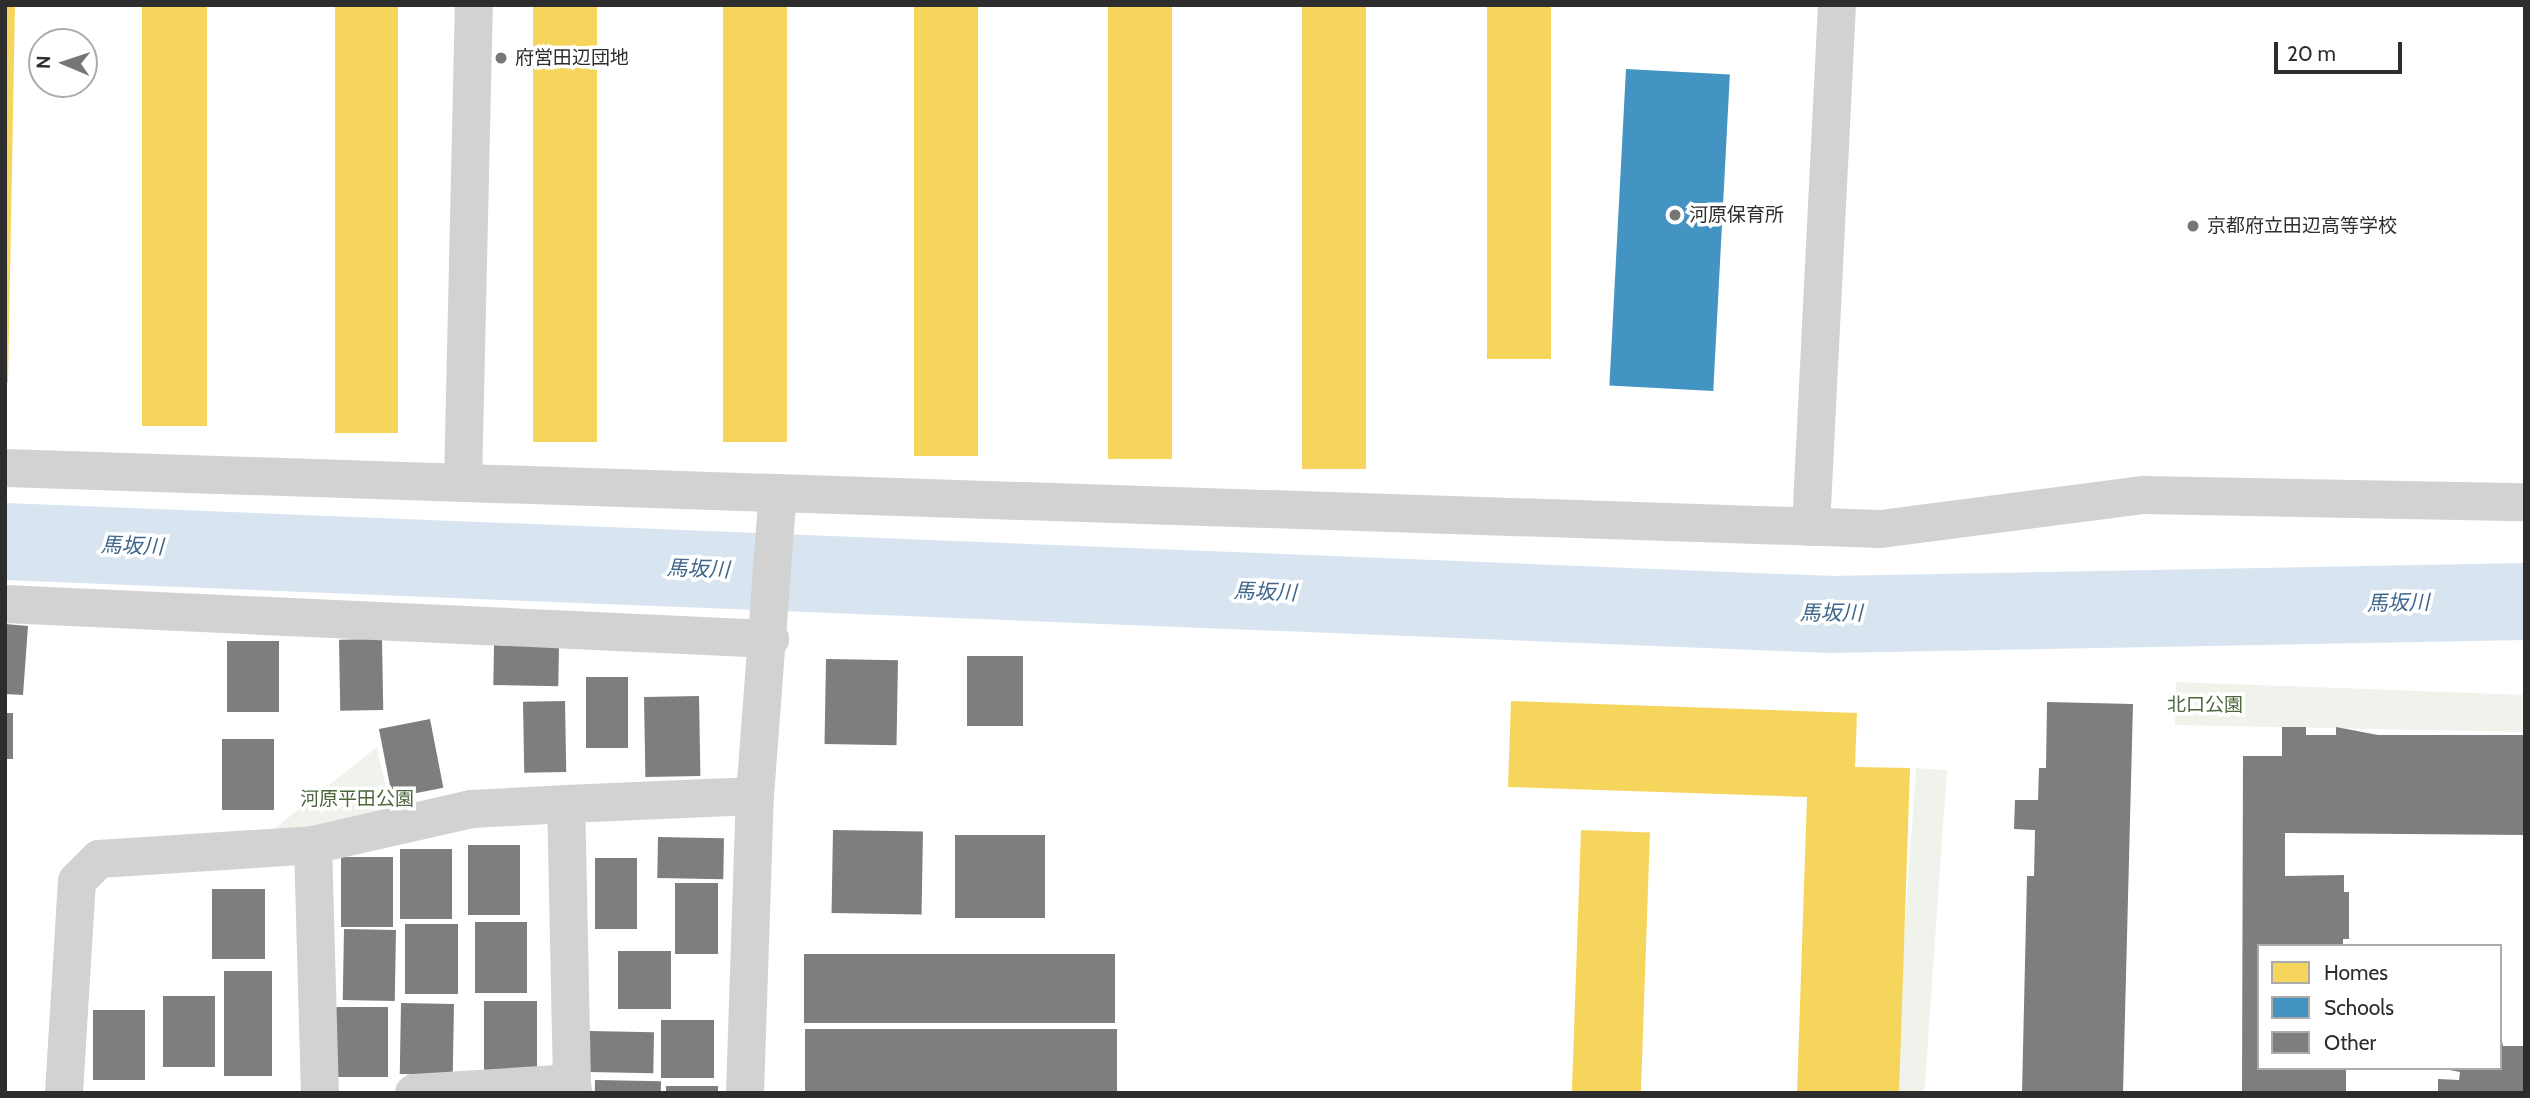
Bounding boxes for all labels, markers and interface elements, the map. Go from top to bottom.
north arrow [28,28,98,98]
scale bar [2278,28,2406,72]
text: 20 m [2287,41,2336,66]
place label: 府営田辺団地 [515,47,629,69]
marker: 府営田辺団地 [493,50,509,66]
text: N [32,55,55,69]
place label: 河原保育所 [1689,204,1784,226]
marker: 河原保育所 [1667,207,1683,223]
place label: 京都府立田辺高等学校 [2207,215,2397,237]
marker: 京都府立田辺高等学校 [2185,218,2201,234]
water label: 馬坂川 [100,532,164,560]
water label: 馬坂川 [666,555,730,583]
water label: 馬坂川 [1233,578,1297,606]
water label: 馬坂川 [2366,590,2430,616]
water label: 馬坂川 [1800,600,1862,626]
park label: 北口公園 [2167,694,2243,716]
park label: 河原平田公園 [300,788,414,810]
legend [2257,944,2502,1070]
text: Homes [2324,960,2388,985]
text: Schools [2324,995,2394,1020]
text: Other [2324,1030,2376,1055]

